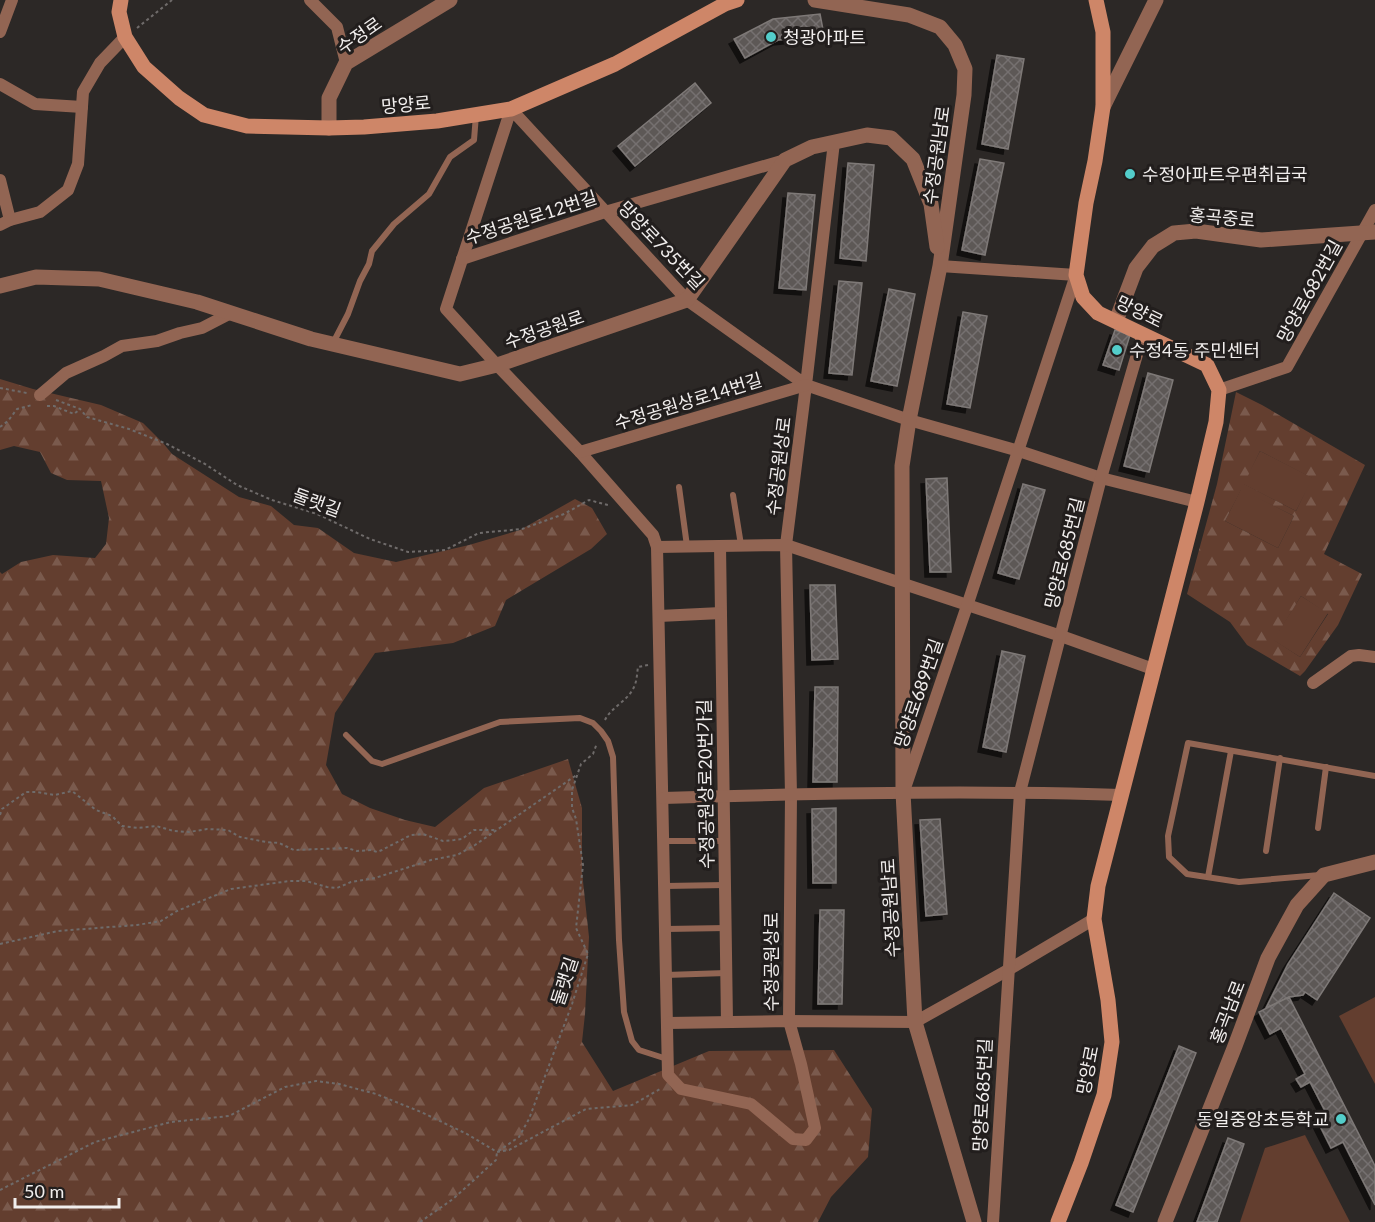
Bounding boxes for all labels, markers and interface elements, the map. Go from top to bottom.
street label: 수정로 [332,12,386,58]
place label: 청광아파트 [783,26,866,48]
marker: 청광아파트 [764,30,778,44]
street label: 망양로 [380,91,432,117]
street label: 수정공원남로 [918,104,954,206]
place label: 수정아파트우편취급국 [1142,163,1308,185]
marker: 수정아파트우편취급국 [1123,167,1137,181]
street label: 수정공원로12번길 [463,185,599,249]
street label: 망양로735번길 [614,196,710,294]
street label: 홍곡중로 [1188,203,1256,231]
street label: 망양로682번길 [1272,236,1346,346]
street label: 망양로 [1113,290,1167,332]
street label: 수정공원로 [501,305,587,353]
place label: 수정4동 주민센터 [1129,339,1260,361]
marker: 수정4동 주민센터 [1110,343,1124,357]
street label: 수정공원상로14번길 [611,368,765,434]
street label: 수정공원상로 [761,415,795,517]
street label: 둘랫길 [290,483,344,521]
street label: 망양로685번길 [1040,495,1088,611]
street label: 망양로689번길 [889,635,947,751]
street label: 수정공원상로20번가길 [693,699,717,869]
street label: 수정공원남로 [876,858,904,958]
street label: 수정공원상로 [760,912,782,1012]
street label: 둘랫길 [546,954,582,1008]
street label: 홍곡남로 [1205,977,1249,1047]
street label: 망양로685번길 [968,1037,996,1153]
street label: 망양로 [1071,1044,1103,1096]
place label: 동일중앙초등학교 [1197,1108,1329,1130]
marker: 동일중앙초등학교 [1334,1112,1348,1126]
scale bar [15,1171,118,1209]
text: 50 m [24,1180,64,1202]

